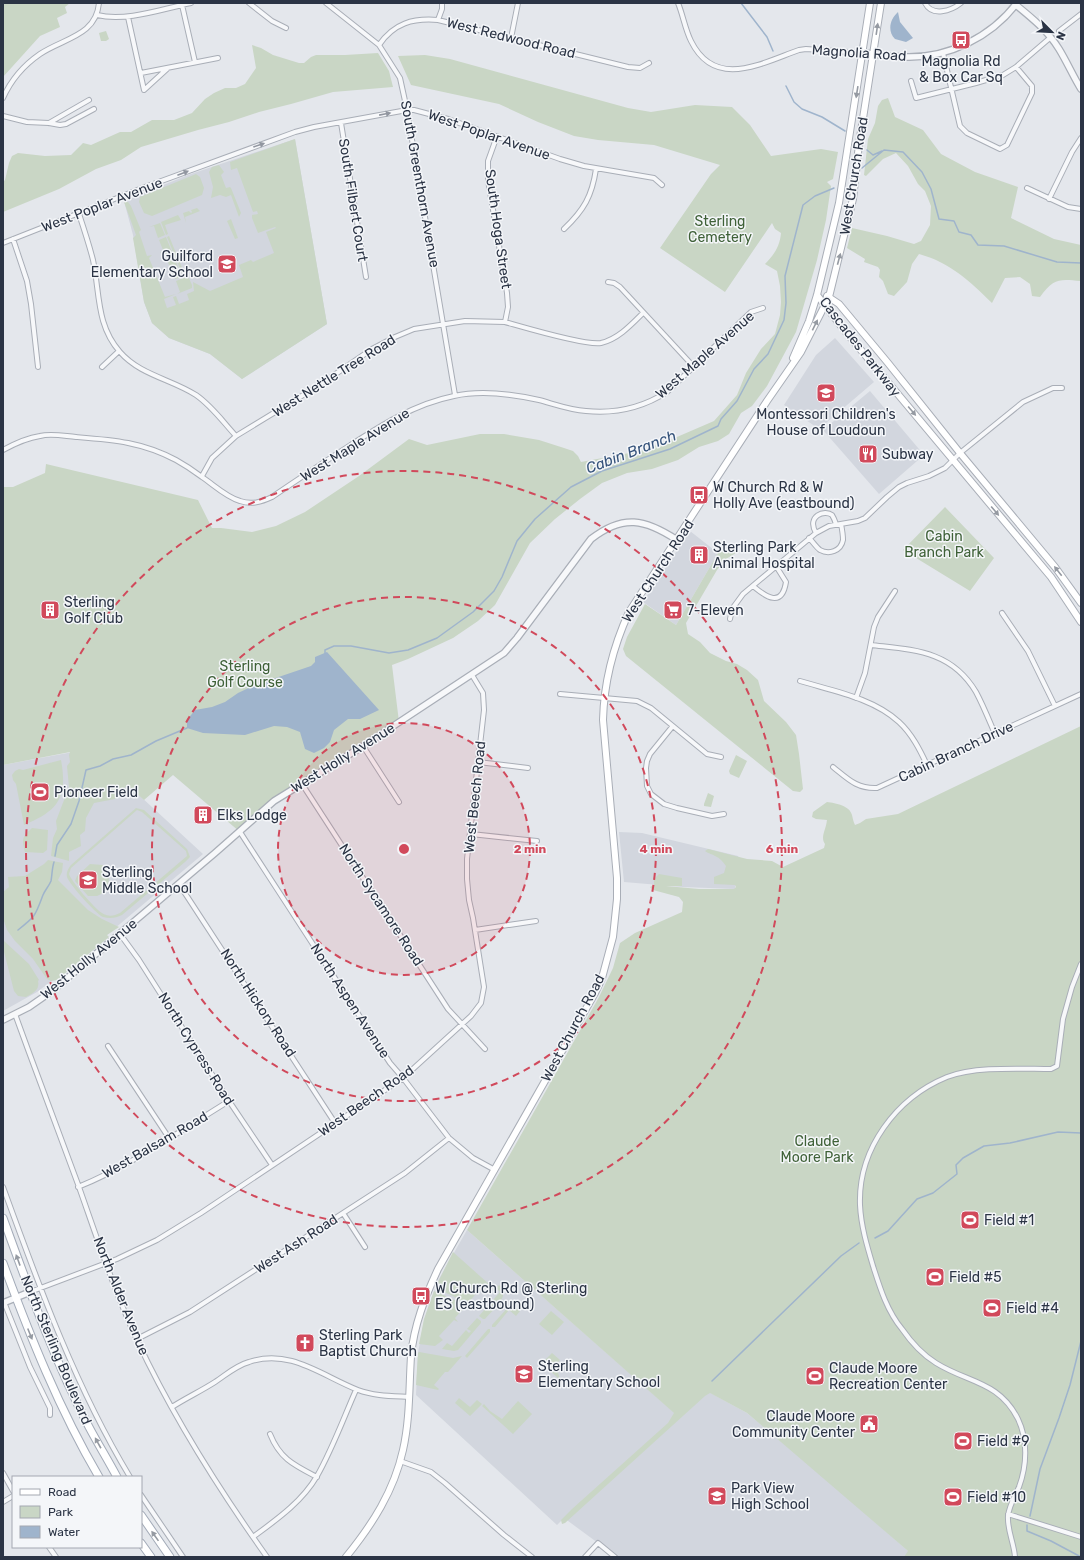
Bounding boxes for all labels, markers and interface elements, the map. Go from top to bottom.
north arrow [1032,12,1072,52]
street label: West Redwood Road [445,14,577,62]
one-way arrow [874,23,880,35]
bus stop icon: Magnolia Rd & Box Car Sq [950,29,972,51]
text: N [1053,30,1068,42]
street label: Magnolia Road [811,41,907,65]
place label: Magnolia Rd & Box Car Sq [919,53,1003,86]
one-way arrow [854,86,860,98]
street label: South Greenthorn Avenue [397,99,443,269]
street label: West Poplar Avenue [426,106,553,164]
one-way arrow [379,111,391,117]
street label: West Church Road [836,116,872,236]
street label: South Filbert Court [335,137,371,263]
one-way arrow [253,141,265,147]
street label: South Hoga Street [481,168,515,290]
one-way arrow [178,170,190,176]
street label: West Poplar Avenue [39,174,165,236]
park label: Sterling Cemetery [688,213,752,246]
place label: Guilford Elementary School [91,248,213,281]
school or university icon: Guilford Elementary School [216,253,238,275]
one-way arrow [836,253,842,265]
street label: Cascades Parkway [816,294,904,400]
street label: West Maple Avenue [652,307,758,403]
one-way arrow [812,320,818,331]
street label: West Nettle Tree Road [269,331,399,421]
school or university icon: Montessori Children's House of Loudoun [815,382,837,404]
street label: West Maple Avenue [297,405,413,485]
place label: Montessori Children's House of Loudoun [756,406,896,439]
one-way arrow [907,406,916,416]
water label: Cabin Branch [583,427,679,477]
restaurant icon: Subway [857,443,879,465]
place label: Subway [882,446,934,463]
place label: W Church Rd & W Holly Ave (eastbound) [713,479,855,512]
bus stop icon: W Church Rd & W Holly Ave (eastbound) [688,484,710,506]
one-way arrow [991,505,999,516]
street label: West Church Road [618,516,698,626]
park label: Cabin Branch Park [904,528,985,561]
place label: Sterling Park Animal Hospital [713,539,815,572]
building icon: Sterling Park Animal Hospital [688,544,710,566]
one-way arrow [1054,566,1062,577]
place label: Sterling Golf Club [64,594,123,627]
building icon: Sterling Golf Club [39,599,61,621]
supermarket icon: 7-Eleven [662,599,684,621]
place label: 7-Eleven [687,602,744,619]
park label: Sterling Golf Course [207,658,283,691]
street label: Cabin Branch Drive [896,718,1016,786]
street label: West Holly Avenue [288,719,398,797]
street label: West Beech Road [461,740,489,854]
sports icon: Pioneer Field [29,781,51,803]
place label: Pioneer Field [54,784,138,801]
building icon: Elks Lodge [192,804,214,826]
place label: Elks Lodge [217,807,287,824]
street label: North Sycamore Road [335,841,427,969]
centre of rings [397,842,411,856]
text: 2 min [514,842,547,856]
text: 4 min [640,842,673,856]
text: 6 min [766,842,799,856]
place label: Sterling Middle School [102,864,192,897]
school or university icon: Sterling Middle School [77,869,99,891]
street label: West Holly Avenue [37,915,141,1003]
street label: North Aspen Avenue [307,940,394,1062]
street label: North Hickory Road [217,946,299,1060]
street label: West Church Road [538,971,608,1085]
street label: North Cypress Road [154,989,238,1109]
street label: West Beech Road [315,1062,417,1140]
street label: West Balsam Road [99,1108,211,1182]
park label: Claude Moore Park [781,1133,854,1166]
sports icon: Field #1 [959,1209,981,1231]
street label: West Ash Road [251,1211,341,1277]
place label: Field #1 [984,1212,1034,1229]
street label: North Alder Avenue [89,1234,153,1358]
one-way arrow [15,1253,21,1265]
sports icon: Field #5 [924,1266,946,1288]
place label: Field #5 [949,1269,1002,1286]
street label: North Sterling Boulevard [17,1273,95,1427]
place label: W Church Rd @ Sterling ES (eastbound) [435,1280,587,1313]
bus stop icon: W Church Rd @ Sterling ES (eastbound) [410,1285,432,1307]
sports icon: Field #4 [981,1297,1003,1319]
place label: Field #4 [1006,1300,1059,1317]
place label: Sterling Park Baptist Church [319,1327,417,1360]
one-way arrow [27,1328,33,1340]
church icon: Sterling Park Baptist Church [294,1332,316,1354]
place label: Sterling Elementary School [538,1358,660,1391]
place label: Claude Moore Recreation Center [829,1360,948,1393]
school or university icon: Sterling Elementary School [513,1363,535,1385]
sports icon: Claude Moore Recreation Center [804,1365,826,1387]
place label: Claude Moore Community Center [732,1408,856,1441]
public building icon: Claude Moore Community Center [858,1413,880,1435]
sports icon: Field #9 [952,1430,974,1452]
place label: Field #9 [977,1433,1030,1450]
one-way arrow [94,1437,101,1449]
legend [12,1476,142,1548]
place label: Park View High School [731,1480,809,1513]
text: Road [48,1485,76,1499]
school or university icon: Park View High School [706,1485,728,1507]
sports icon: Field #10 [942,1486,964,1508]
place label: Field #10 [967,1489,1026,1506]
text: Park [48,1505,74,1519]
text: Water [48,1525,80,1539]
one-way arrow [151,1531,159,1541]

